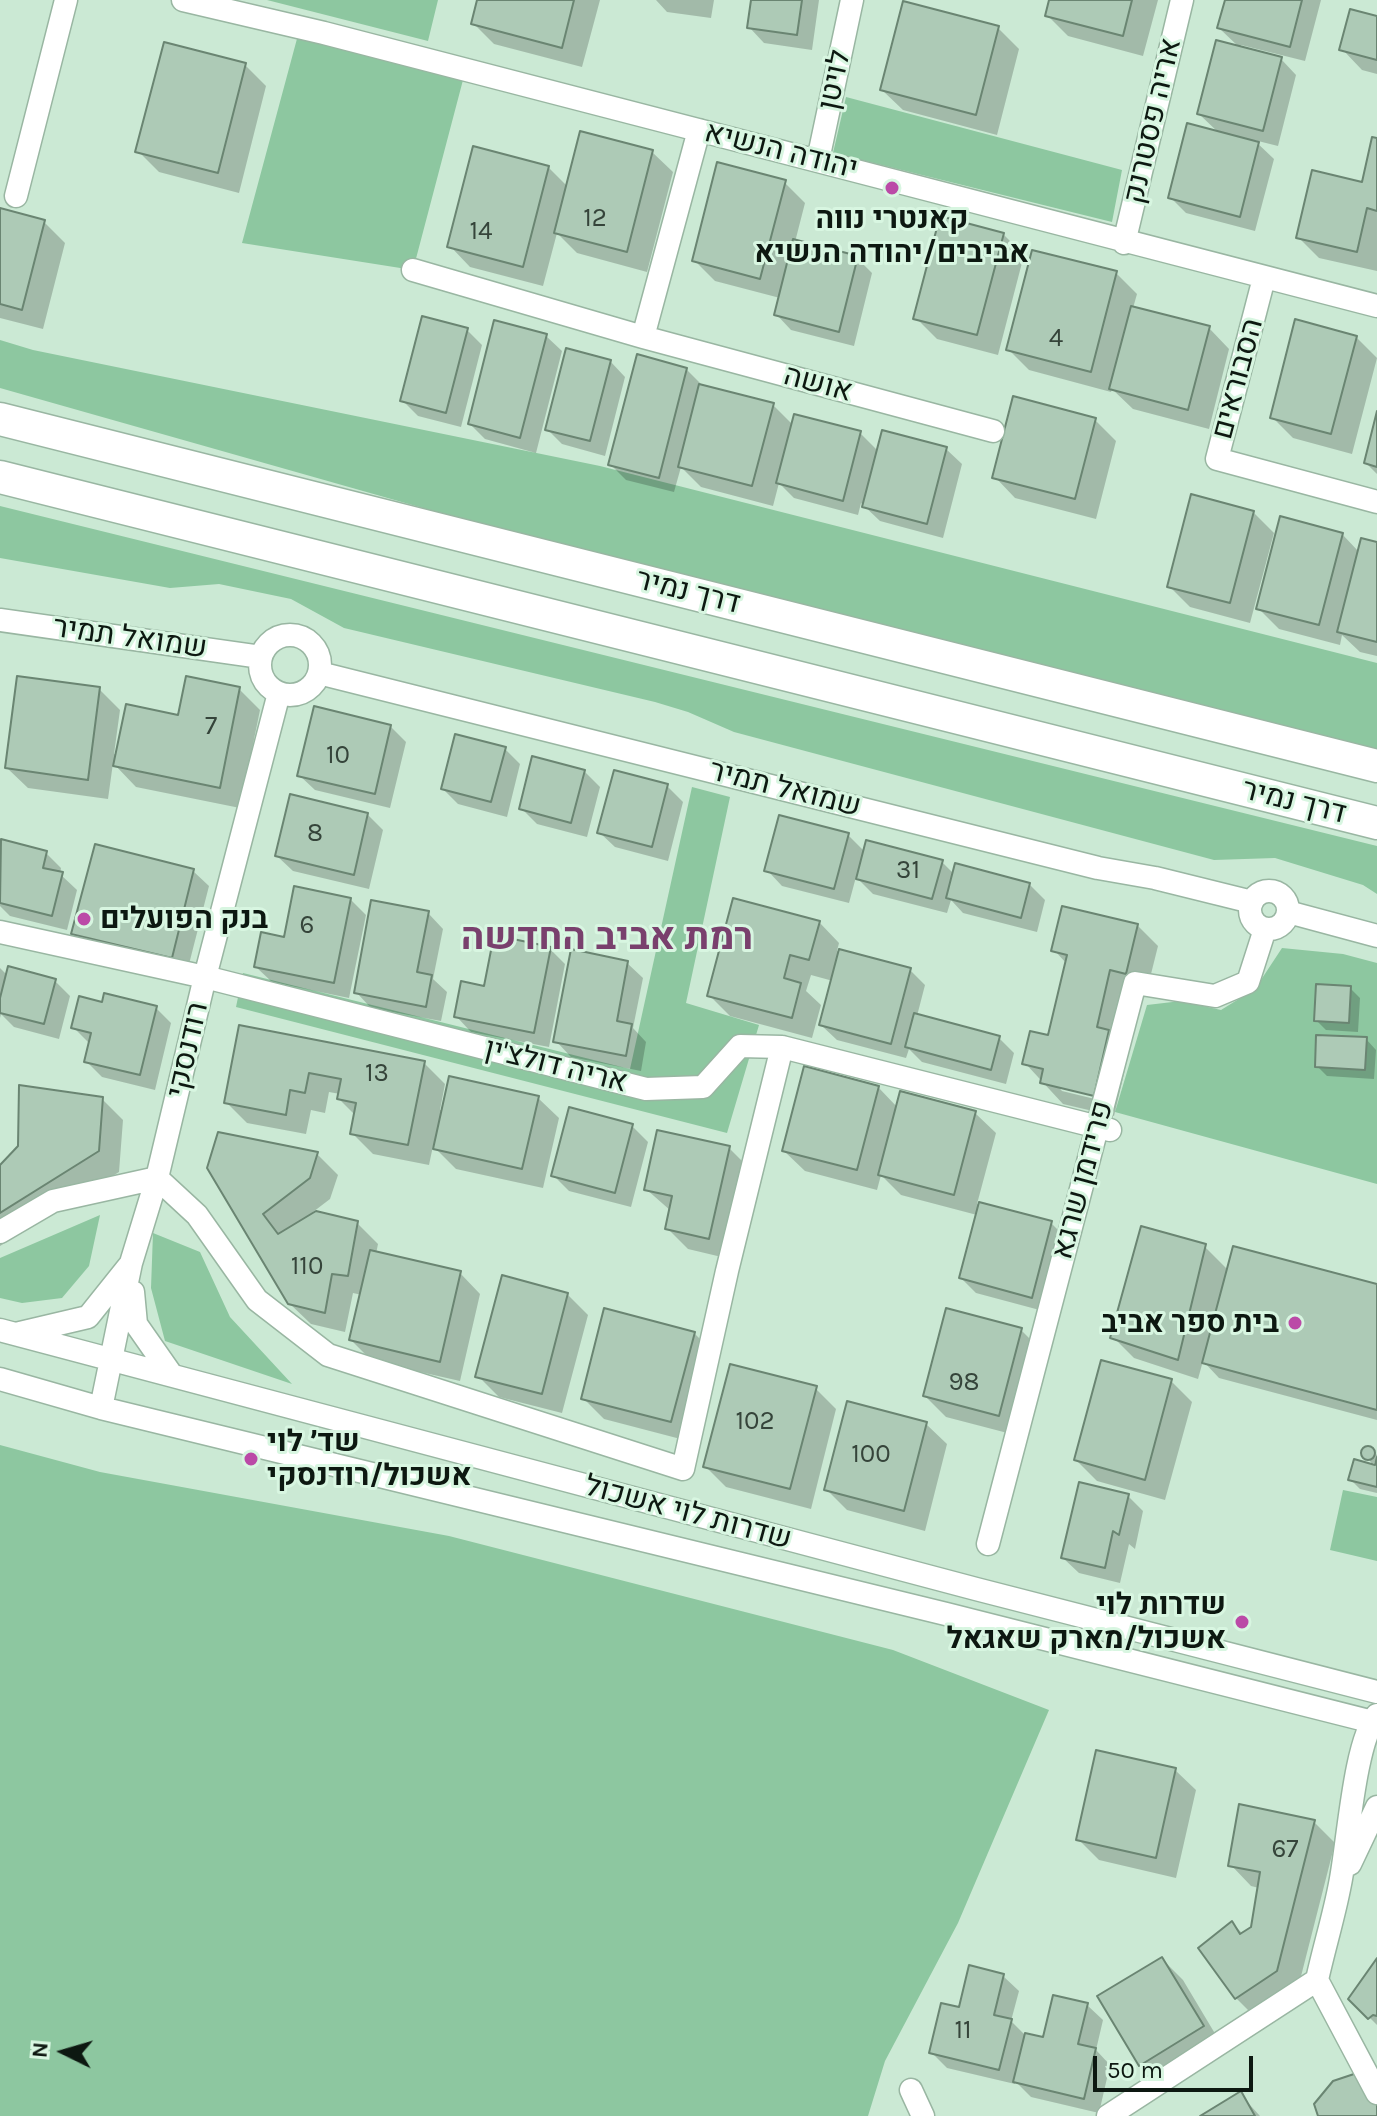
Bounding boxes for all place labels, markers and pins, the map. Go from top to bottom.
marker: קאנטרי נווה אביבים/יהודה הנשיא [883,179,901,197]
place label: קאנטרי נווה אביבים/יהודה הנשיא [755,201,1029,272]
place label: בנק הפועלים [100,901,268,937]
marker: בנק הפועלים [75,910,93,928]
place label: בית ספר אביב [1101,1305,1279,1341]
marker: בית ספר אביב [1286,1314,1304,1332]
place label: שד׳ לוי אשכול/רודנסקי [267,1424,472,1494]
marker: שד׳ לוי אשכול/רודנסקי [242,1450,260,1468]
place label: שדרות לוי אשכול/מארק שאגאל [946,1587,1226,1658]
marker: שדרות לוי אשכול/מארק שאגאל [1233,1613,1251,1631]

